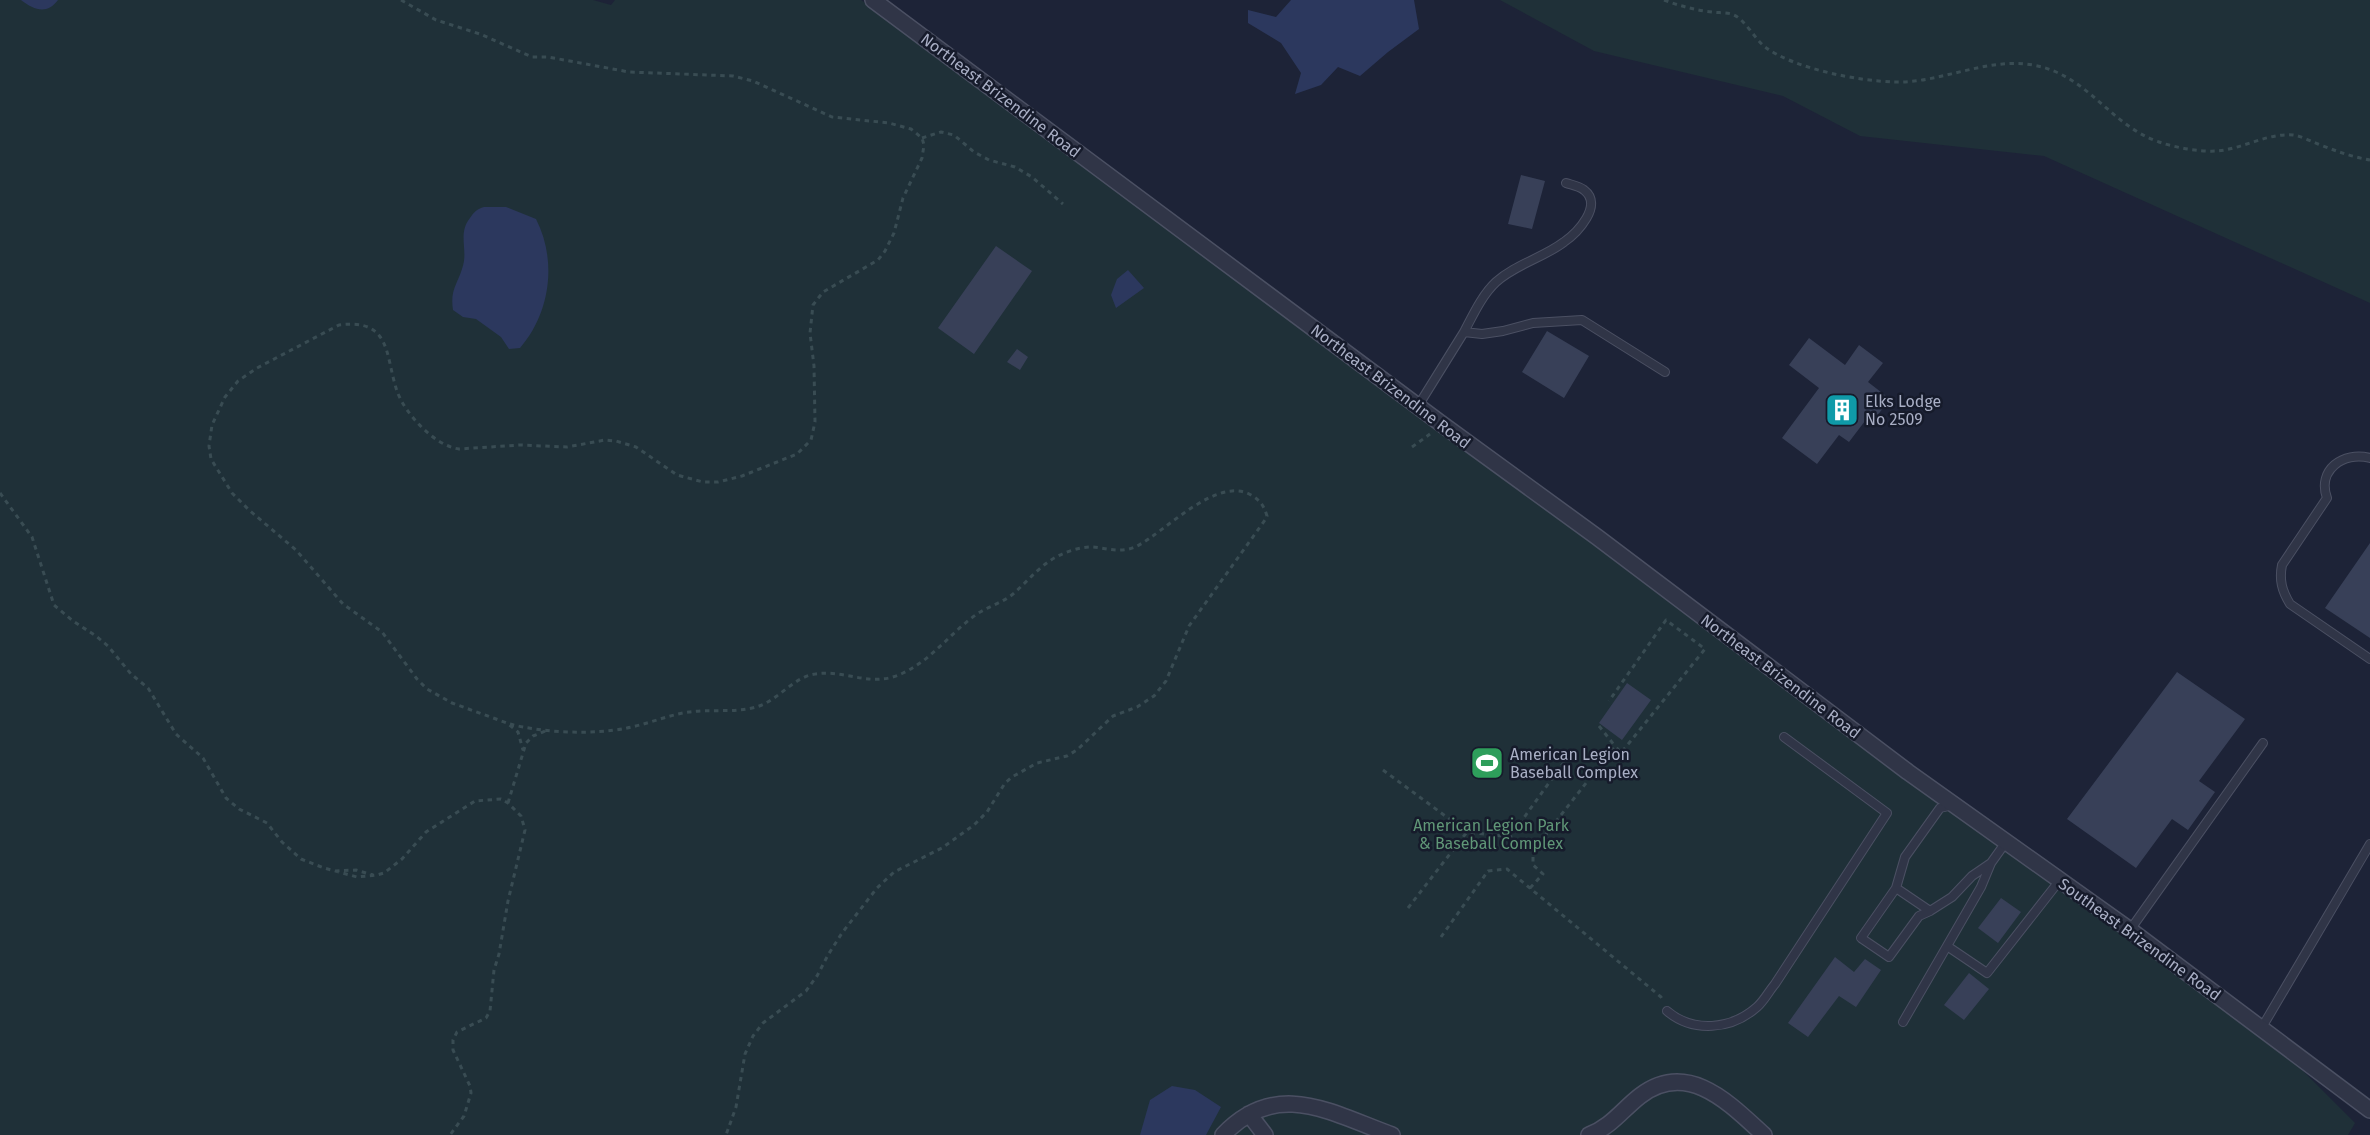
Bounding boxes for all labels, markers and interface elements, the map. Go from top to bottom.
street label: Northeast Brizendine Road [917,29,1084,162]
street label: Northeast Brizendine Road [1307,320,1474,453]
building icon: Elks Lodge No 2509 [1824,392,1860,428]
place label: Elks Lodge No 2509 [1865,392,1941,429]
street label: Northeast Brizendine Road [1697,610,1864,743]
sports icon: American Legion Baseball Complex [1469,745,1505,781]
place label: American Legion Baseball Complex [1510,745,1638,782]
park label: American Legion Park & Baseball Complex [1413,816,1570,853]
street label: Southeast Brizendine Road [2055,874,2225,1005]

